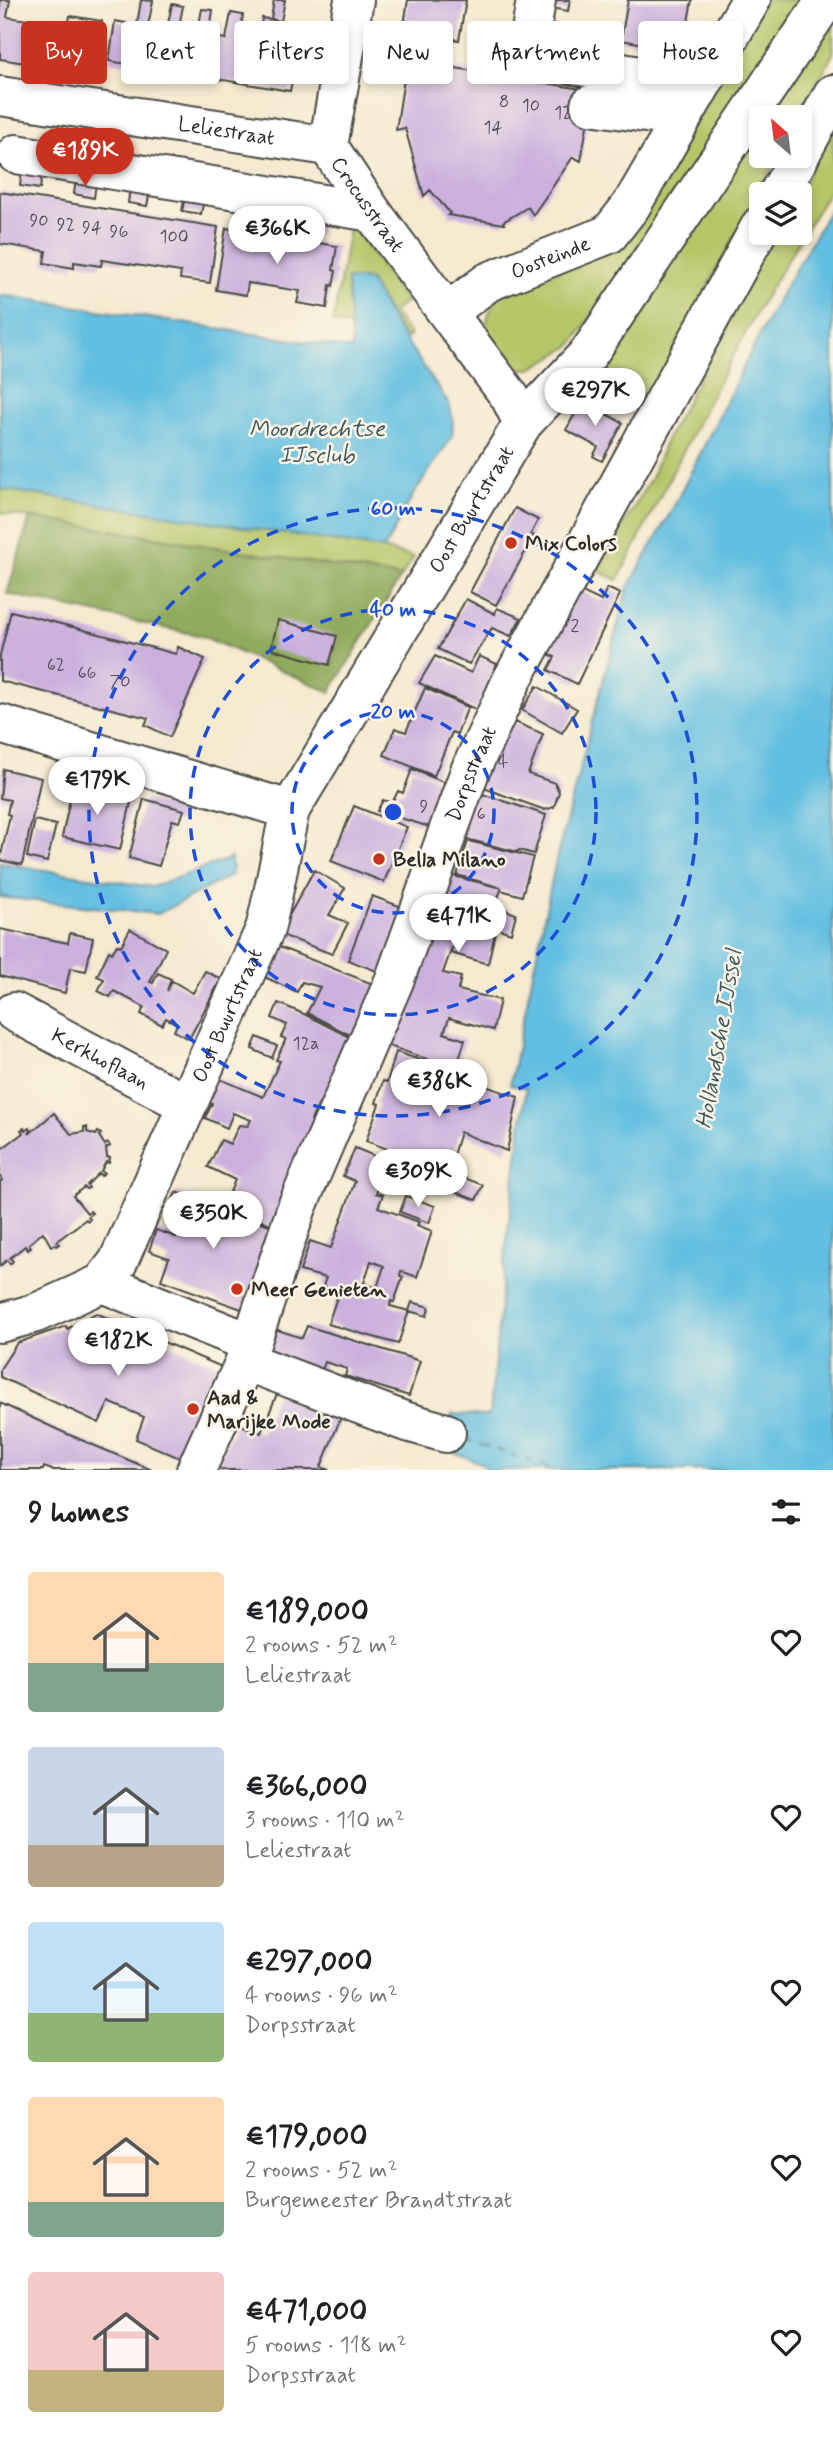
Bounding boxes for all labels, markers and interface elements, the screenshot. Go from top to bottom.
chip: Buy [21,21,107,84]
chip: Rent [121,21,220,84]
chip: Filters [234,21,349,84]
chip: New [363,21,453,84]
chip: Apartment [467,21,624,84]
chip: House [638,21,743,84]
house number: 8 [499,90,509,114]
house number: 10 [522,94,540,118]
house number: 12 [554,101,572,125]
north arrow [749,105,812,168]
map controls [749,105,812,245]
street label: Leliestraat [176,110,277,153]
house number: 14 [484,116,503,140]
pin: €189K [36,128,134,188]
text: €189K [52,136,118,166]
street label: Crocusstraat [324,151,411,259]
button: layers [749,182,812,245]
pin: €366K [228,206,326,266]
house number: 90 [29,209,49,233]
house number: 92 [57,213,75,237]
text: €366K [244,214,310,244]
house number: 94 [82,216,102,240]
house number: 96 [110,220,128,244]
house number: 100 [159,225,189,249]
street label: Oosteinde [507,230,595,287]
pin: €297K [546,368,644,428]
text: €297K [560,376,630,406]
water label: Moordrechtse IJsclub [249,415,386,471]
street label: Oost Buurtstraat [423,441,521,579]
text: 60 m [370,495,416,523]
place label: Mix Colors [525,530,618,558]
marker: Mix Colors [503,535,519,551]
text: 40 m [370,596,417,624]
house number: 2 [571,614,580,638]
house number: 62 [47,653,65,677]
house number: 66 [77,661,97,685]
house number: 70 [109,670,131,694]
text: 20 m [371,698,416,726]
street label: Dorpsstraat [440,722,504,826]
house number: 4 [498,750,508,774]
pin: €179K [48,758,146,817]
text: €179K [64,765,130,795]
house number: 9 [420,795,429,819]
centre of rings [381,800,405,824]
house number: 6 [476,802,486,826]
place label: Bella Milano [393,846,506,874]
marker: Bella Milano [371,851,387,867]
pin: €471K [409,894,507,954]
text: €471K [425,902,491,932]
street label: Oost Buurtstraat [186,944,270,1087]
water label: Hollandsche IJssel [689,946,751,1131]
street label: Kerkhoflaan [46,1022,154,1097]
house number: 12a [293,1032,319,1056]
pin: €386K [390,1060,488,1119]
text: €386K [406,1067,472,1097]
pin: €309K [369,1150,467,1209]
text: €309K [385,1157,451,1187]
pin: €350K [164,1192,262,1251]
text: €350K [179,1199,247,1229]
place label: Meer Genieten [251,1276,387,1304]
marker: Meer Genieten [229,1281,245,1297]
pin: €182K [69,1318,167,1378]
text: €182K [84,1326,152,1356]
place label: Aad & Marijke Mode [207,1384,331,1436]
marker: Aad & Marijke Mode [185,1401,201,1417]
text: 9 homes [28,1493,129,1532]
icon: filters [767,1493,805,1531]
text: €189,000 [245,1592,369,1631]
icon: home [84,1600,168,1684]
icon: heart [767,1623,805,1661]
text: 2 rooms · 52 m² [245,1631,398,1661]
text: Leliestraat [245,1661,352,1691]
text: €366,000 [245,1767,367,1806]
icon: home [84,1775,168,1859]
icon: heart [767,1798,805,1836]
text: 3 rooms · 110 m² [245,1806,405,1836]
text: Leliestraat [245,1836,352,1866]
text: €297,000 [245,1942,372,1981]
icon: home [84,1950,168,2034]
icon: heart [767,1973,805,2011]
text: 4 rooms · 96 m² [245,1981,398,2011]
text: Dorpsstraat [245,2011,356,2041]
text: €179,000 [245,2117,367,2156]
icon: home [84,2125,168,2209]
icon: heart [767,2148,805,2186]
text: 2 rooms · 52 m² [245,2156,398,2186]
text: Burgemeester Brandtstraat [245,2186,512,2216]
text: €471,000 [245,2292,367,2331]
icon: home [84,2300,168,2384]
icon: heart [767,2323,805,2361]
text: 5 rooms · 118 m² [245,2331,407,2361]
text: Dorpsstraat [245,2361,356,2391]

